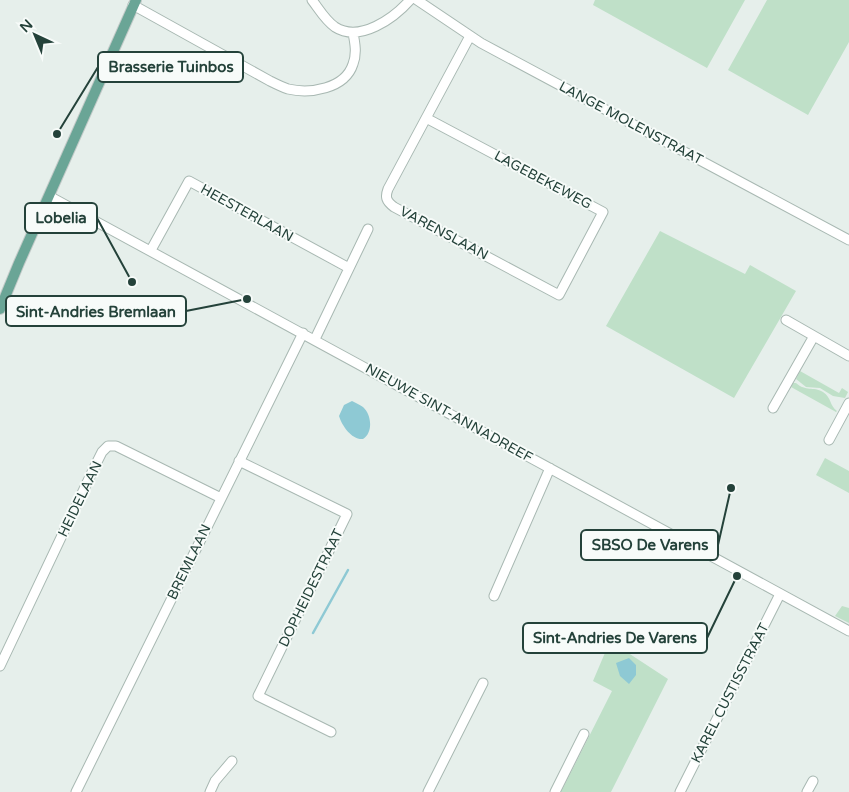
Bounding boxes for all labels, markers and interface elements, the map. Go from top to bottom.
north arrow [10,10,60,60]
text: N [16,16,36,36]
callout: Brasserie Tuinbos [98,52,243,82]
text: Brasserie Tuinbos [108,58,234,76]
street label: LANGE MOLENSTRAAT [556,78,706,168]
street label: LAGEBEKEWEG [491,147,595,213]
street label: HEESTERLAAN [198,180,296,246]
callout: Lobelia [25,203,97,233]
street label: VARENSLAAN [397,203,491,263]
text: Lobelia [35,209,87,227]
callout: Sint-Andries Bremlaan [6,296,186,326]
text: Sint-Andries Bremlaan [16,303,176,321]
street label: NIEUWE SINT-ANNADREEF [362,360,536,466]
street label: HEIDELAAN [54,458,106,540]
street label: BREMLAAN [163,522,215,602]
street label: DOPHEIDESTRAAT [275,526,347,650]
callout: SBSO De Varens [581,530,718,560]
text: SBSO De Varens [592,536,708,554]
street label: KAREL CUSTISSTRAAT [687,620,773,766]
callout: Sint-Andries De Varens [523,623,707,653]
text: Sint-Andries De Varens [533,629,697,647]

